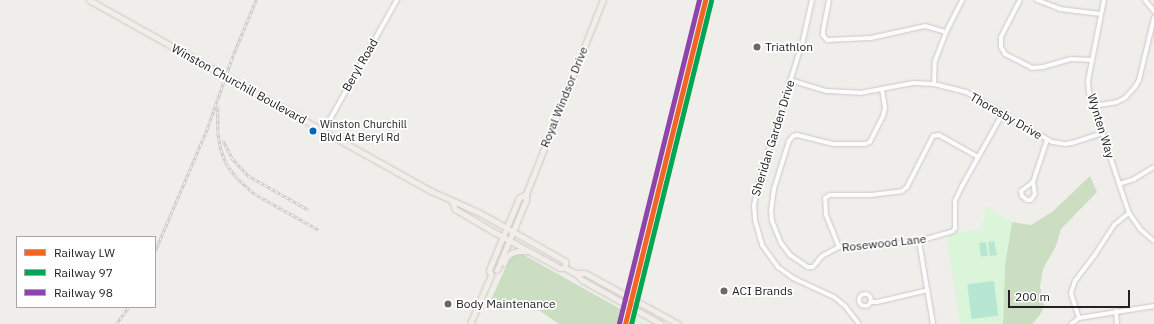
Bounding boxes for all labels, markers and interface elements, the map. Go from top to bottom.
street label: Beryl Road [339,36,381,94]
place label: Triathlon [765,40,813,54]
street label: Winston Churchill Boulevard [169,41,309,127]
marker: Triathlon [752,42,762,52]
street label: Royal Windsor Drive [537,44,591,150]
street label: Sheridan Garden Drive [748,78,798,198]
street label: Thoresby Drive [967,90,1045,142]
street label: Wynten Way [1084,92,1118,160]
place label: Winston Churchill Blvd At Beryl Rd [320,118,407,144]
marker: Winston Churchill Blvd At Beryl Rd [308,126,318,136]
street label: Rosewood Lane [841,231,927,255]
legend [16,236,156,308]
text: Railway LW [54,245,115,260]
text: Railway 97 [54,265,113,280]
scale bar [1010,282,1132,308]
place label: ACI Brands [732,284,793,298]
text: Railway 98 [54,285,113,300]
marker: ACI Brands [719,286,729,296]
text: 200 m [1015,289,1050,304]
place label: Body Maintenance [456,297,556,311]
marker: Body Maintenance [443,299,453,309]

